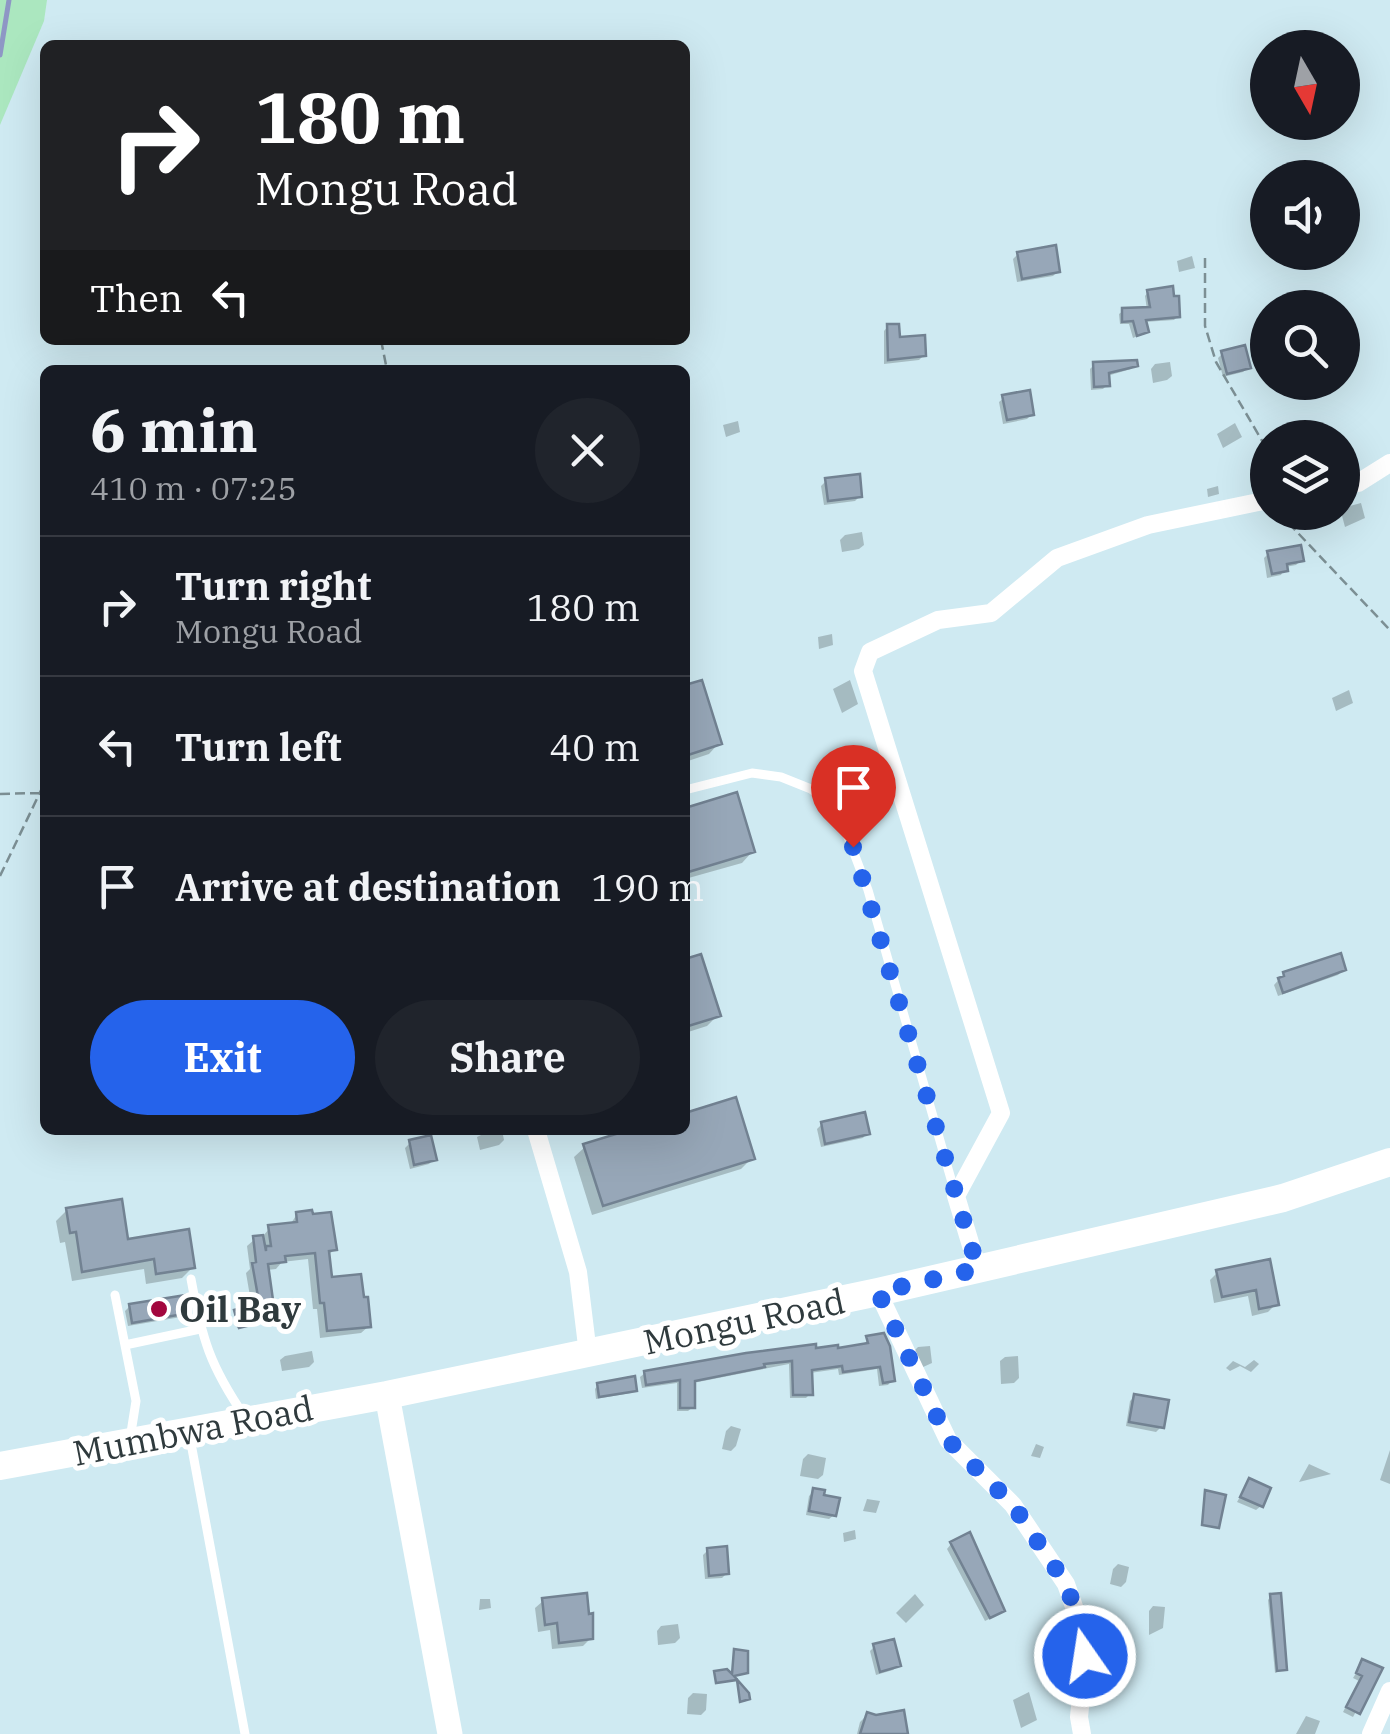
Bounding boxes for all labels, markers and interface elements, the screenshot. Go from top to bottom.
north arrow [1250,30,1360,140]
map controls [1250,30,1360,530]
text: 180 m [255,71,465,162]
icon: right [90,80,220,210]
text: Mongu Road [255,159,518,217]
button: sound [1250,160,1360,270]
icon: left [203,270,258,325]
text: Then [90,273,183,322]
button: search [1250,290,1360,400]
text: 6 min [90,390,258,469]
button: close [535,398,640,503]
button: layers [1250,420,1360,530]
text: 410 m · 07:25 [90,467,297,509]
text: Turn right [175,561,371,610]
icon: right [90,579,145,634]
text: 180 m [527,582,640,631]
text: Mongu Road [175,610,362,652]
icon: left [90,719,145,774]
text: Turn left [175,722,342,771]
text: 40 m [549,722,640,771]
pin [811,745,896,848]
icon: arrive [826,760,881,815]
icon: arrive [90,859,145,914]
text: Arrive at destination [175,862,561,911]
text: 190 m [591,862,704,911]
button: Exit [90,1000,355,1115]
button: Share [375,1000,640,1115]
street label: Mongu Road [639,1277,849,1365]
place label: Oil Bay [179,1286,301,1332]
marker: Oil Bay [148,1298,170,1320]
street label: Mumbwa Road [69,1384,317,1476]
position arrow [1033,1604,1137,1708]

